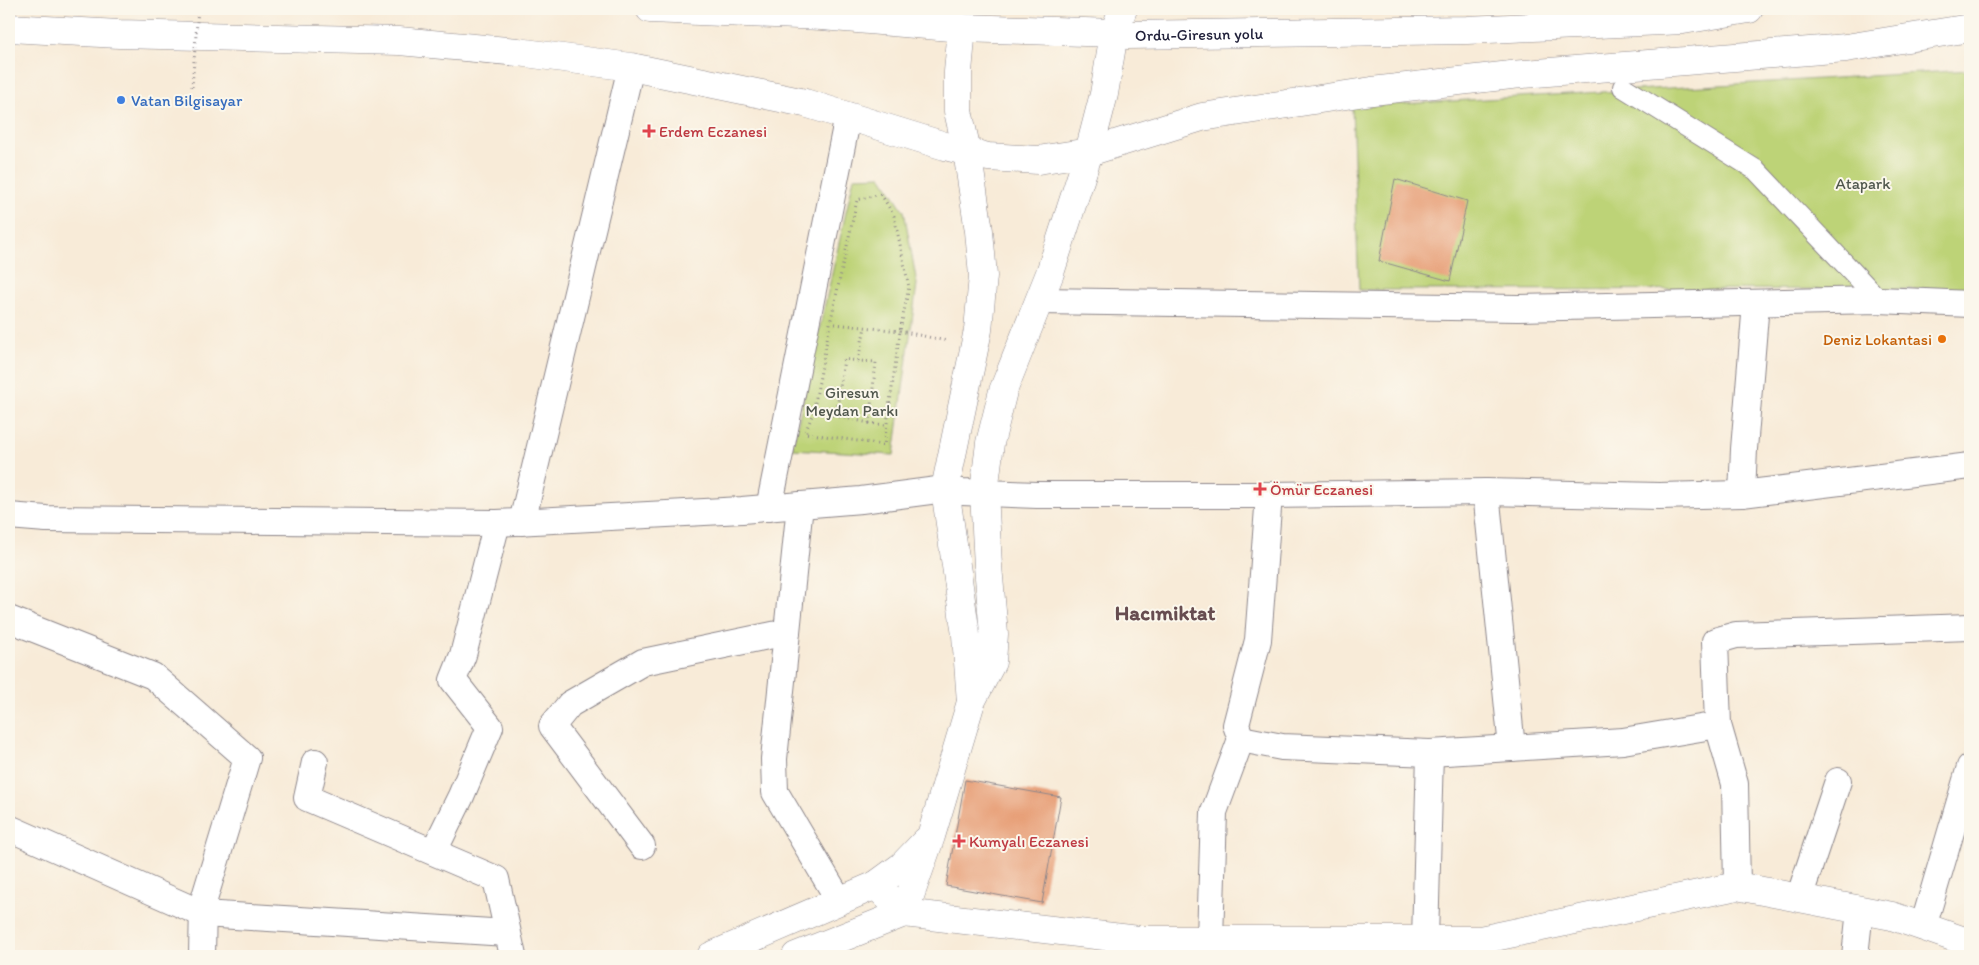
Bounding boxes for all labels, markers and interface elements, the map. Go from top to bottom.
street label: Ordu-Giresun yolu [1135,24,1263,45]
place label: Vatan Bilgisayar [131,91,243,110]
marker: Vatan Bilgisayar [115,94,127,106]
place label: Erdem Eczanesi [659,122,767,141]
marker: Erdem Eczanesi [643,125,655,137]
park label: Atapark [1836,174,1891,193]
place label: Deniz Lokantasi [1823,330,1932,349]
marker: Deniz Lokantasi [1936,333,1948,345]
park label: Giresun Meydan Parkı [806,383,898,420]
place label: Ömür Eczanesi [1270,480,1373,499]
marker: Ömür Eczanesi [1254,483,1266,495]
district label: Hacımiktat [1115,600,1215,625]
place label: Kumyalı Eczanesi [969,832,1089,851]
marker: Kumyalı Eczanesi [953,835,965,847]

